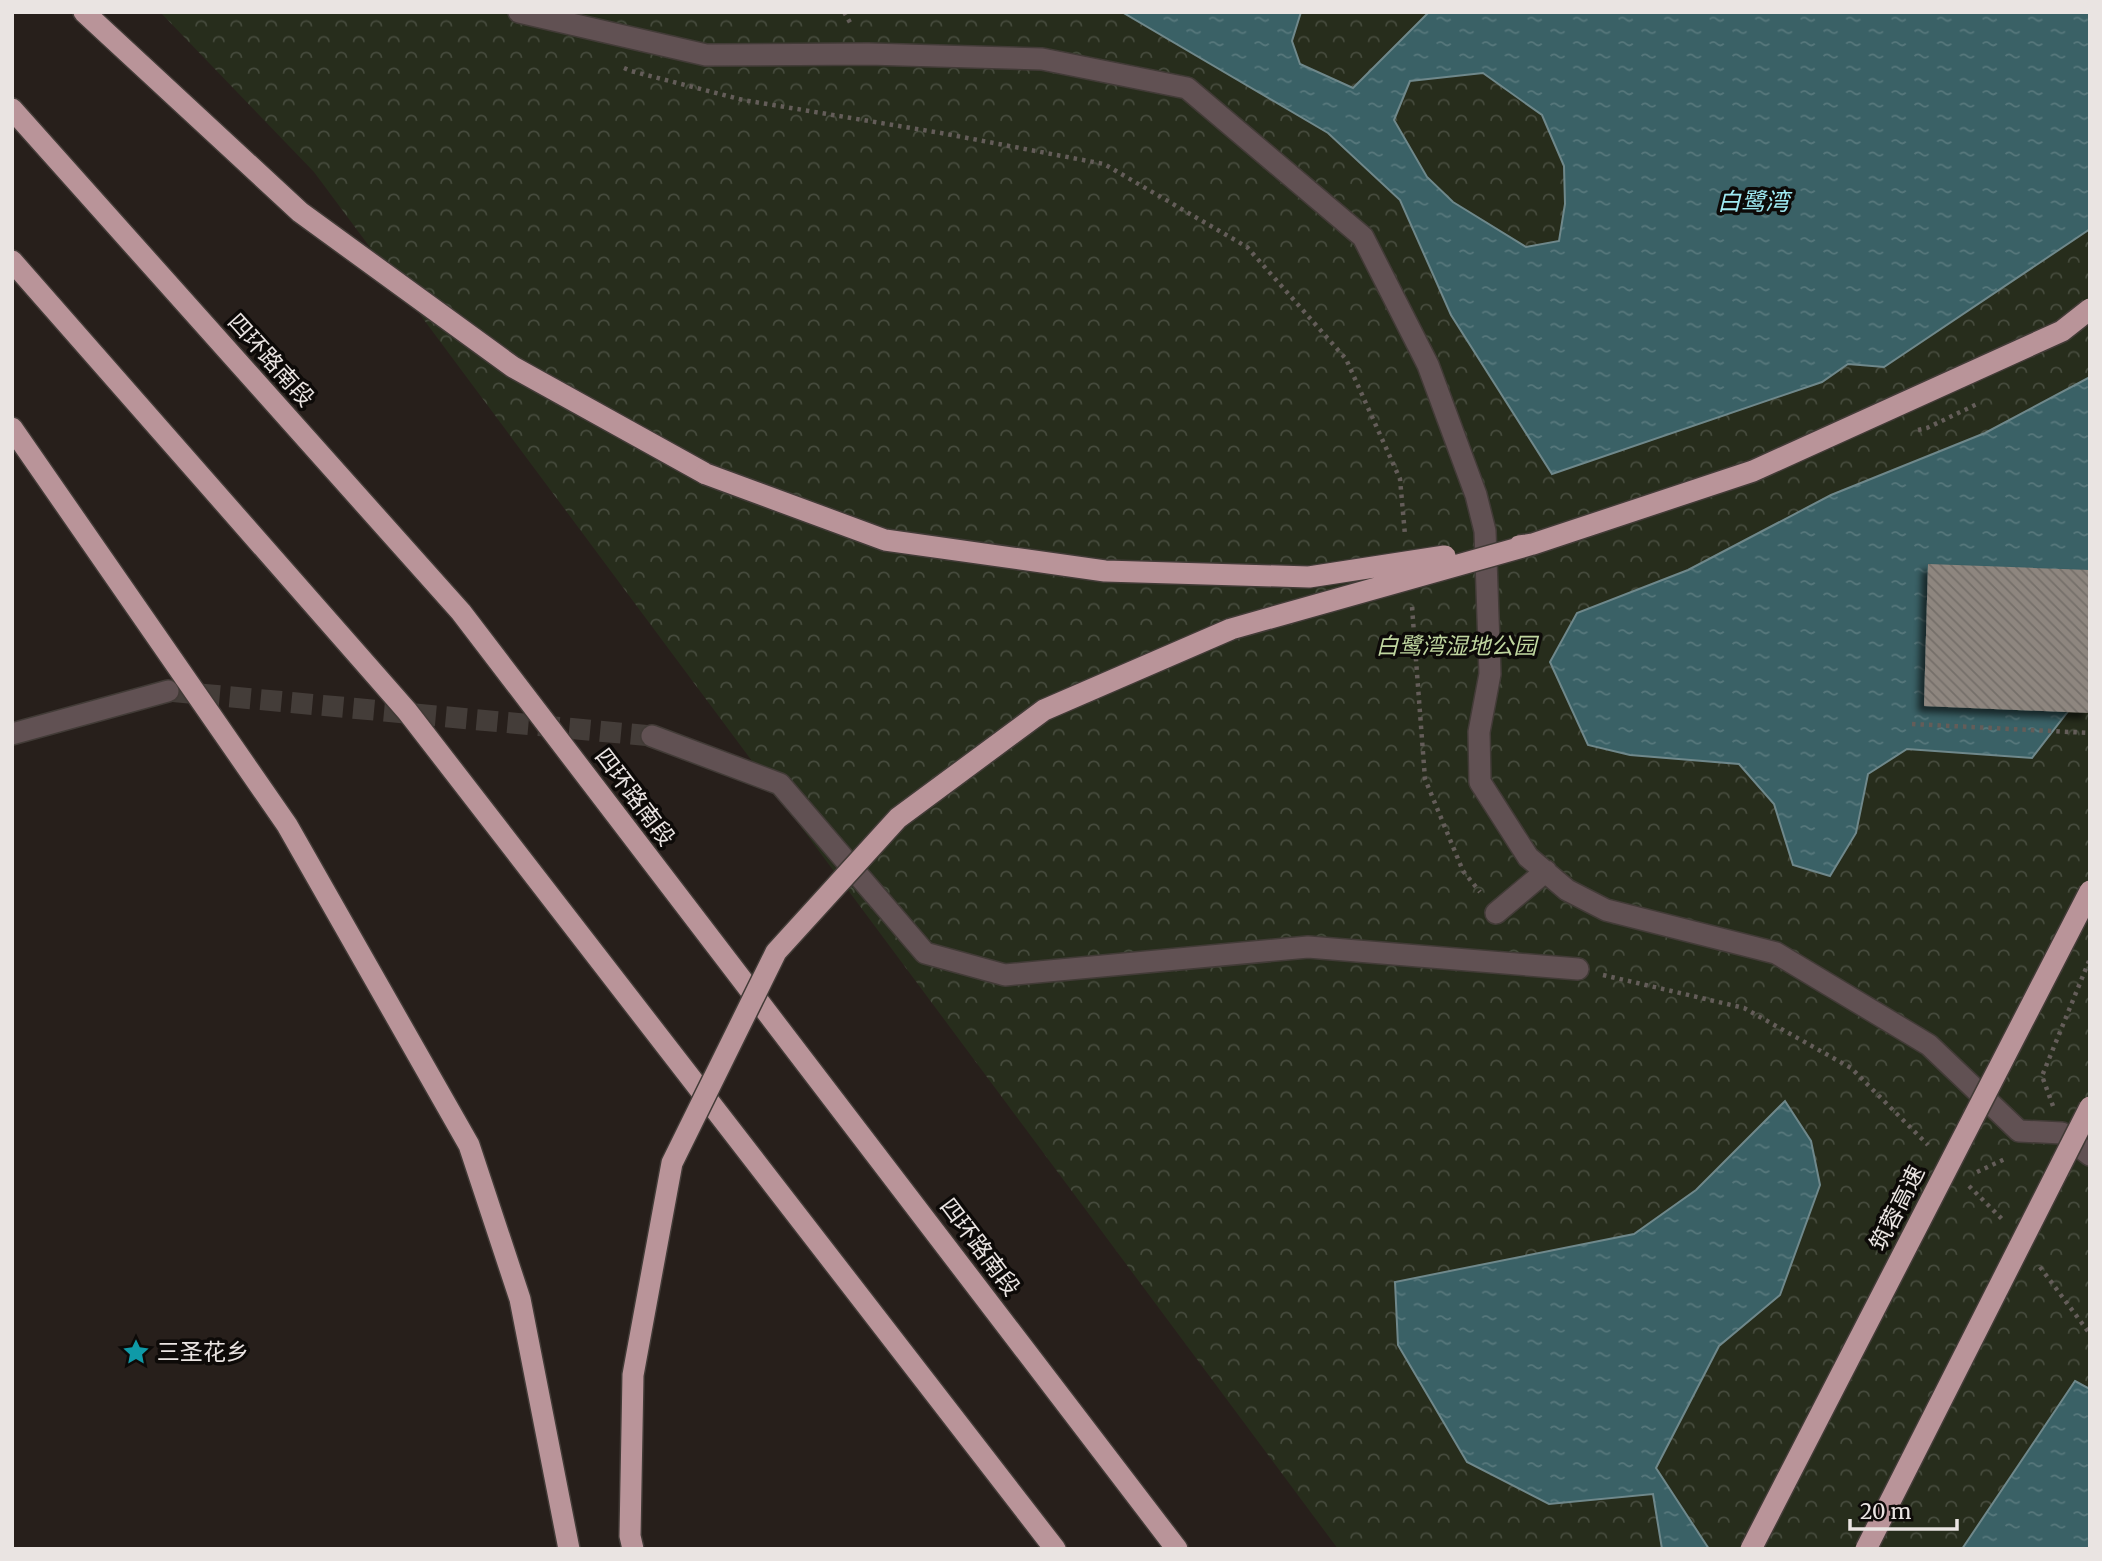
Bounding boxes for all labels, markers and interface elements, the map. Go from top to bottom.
water label: 白鹭湾 [1717,186,1793,217]
street label: 四环路南段 [222,307,321,412]
park label: 白鹭湾湿地公园 [1376,631,1540,660]
street label: 四环路南段 [589,742,682,851]
street label: 筑蓉高速 [1863,1160,1930,1255]
street label: 四环路南段 [934,1192,1027,1301]
place icon: 三圣花乡 [121,1337,151,1367]
place label: 三圣花乡 [157,1337,249,1366]
scale bar [1850,1488,1957,1532]
text: 20 m [1860,1498,1912,1525]

